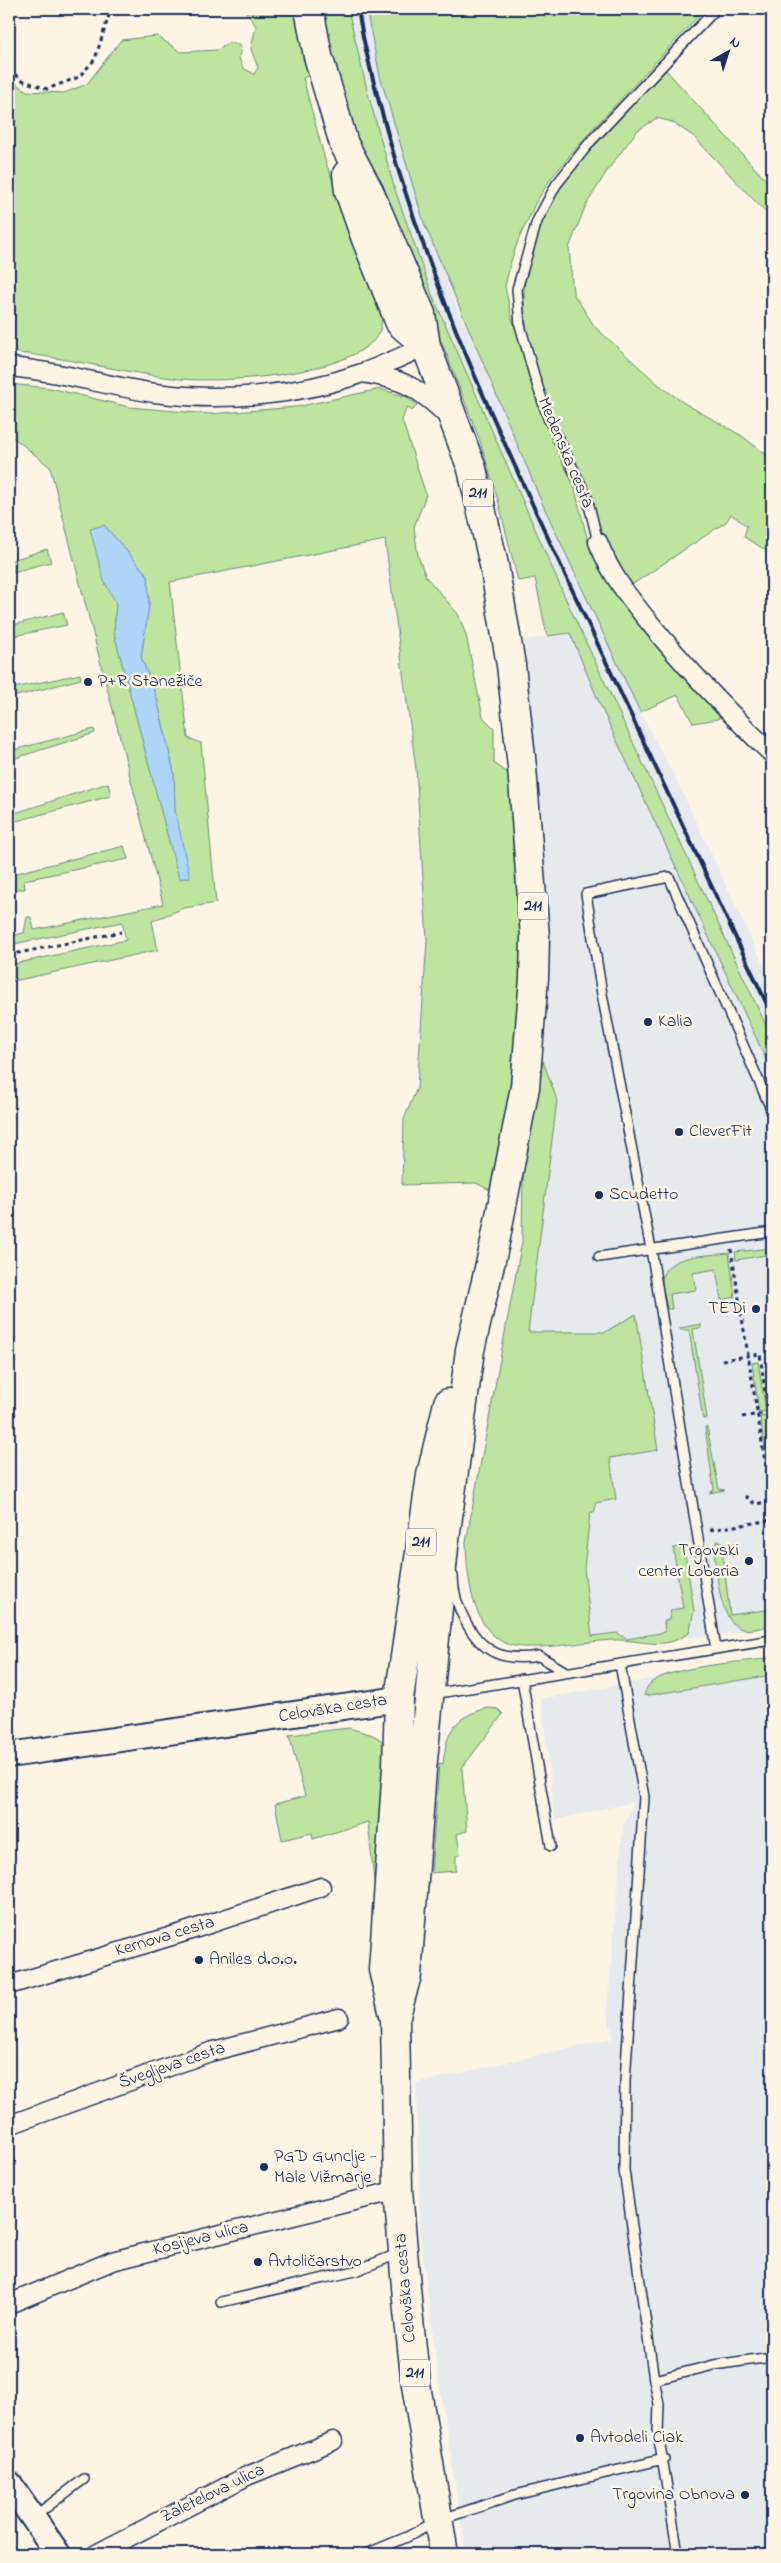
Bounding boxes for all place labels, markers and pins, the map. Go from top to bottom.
place label: P+R Stanežiče [98,669,203,695]
marker: P+R Stanežiče [82,676,94,688]
place label: Kalia [658,1009,692,1035]
marker: Kalia [642,1016,654,1028]
place label: CleverFit [689,1119,752,1145]
marker: CleverFit [673,1126,685,1138]
place label: Scudetto [609,1182,678,1208]
marker: Scudetto [593,1189,605,1201]
place label: TEDi [708,1296,746,1322]
marker: TEDi [750,1303,762,1315]
place label: Trgovski center Loberia [638,1538,739,1585]
marker: Trgovski center Loberia [743,1555,755,1567]
place label: Aniles d.o.o. [209,1947,297,1973]
marker: Aniles d.o.o. [193,1954,205,1966]
place label: PGD Gunclje - Male Vižmarje [274,2144,377,2191]
marker: PGD Gunclje - Male Vižmarje [258,2161,270,2173]
place label: Avtoličarstvo [268,2249,362,2275]
marker: Avtoličarstvo [252,2256,264,2268]
place label: Avtodeli Ciak [590,2425,683,2451]
marker: Avtodeli Ciak [574,2432,586,2444]
place label: Trgovina Obnova [612,2482,735,2509]
marker: Trgovina Obnova [739,2489,751,2501]

